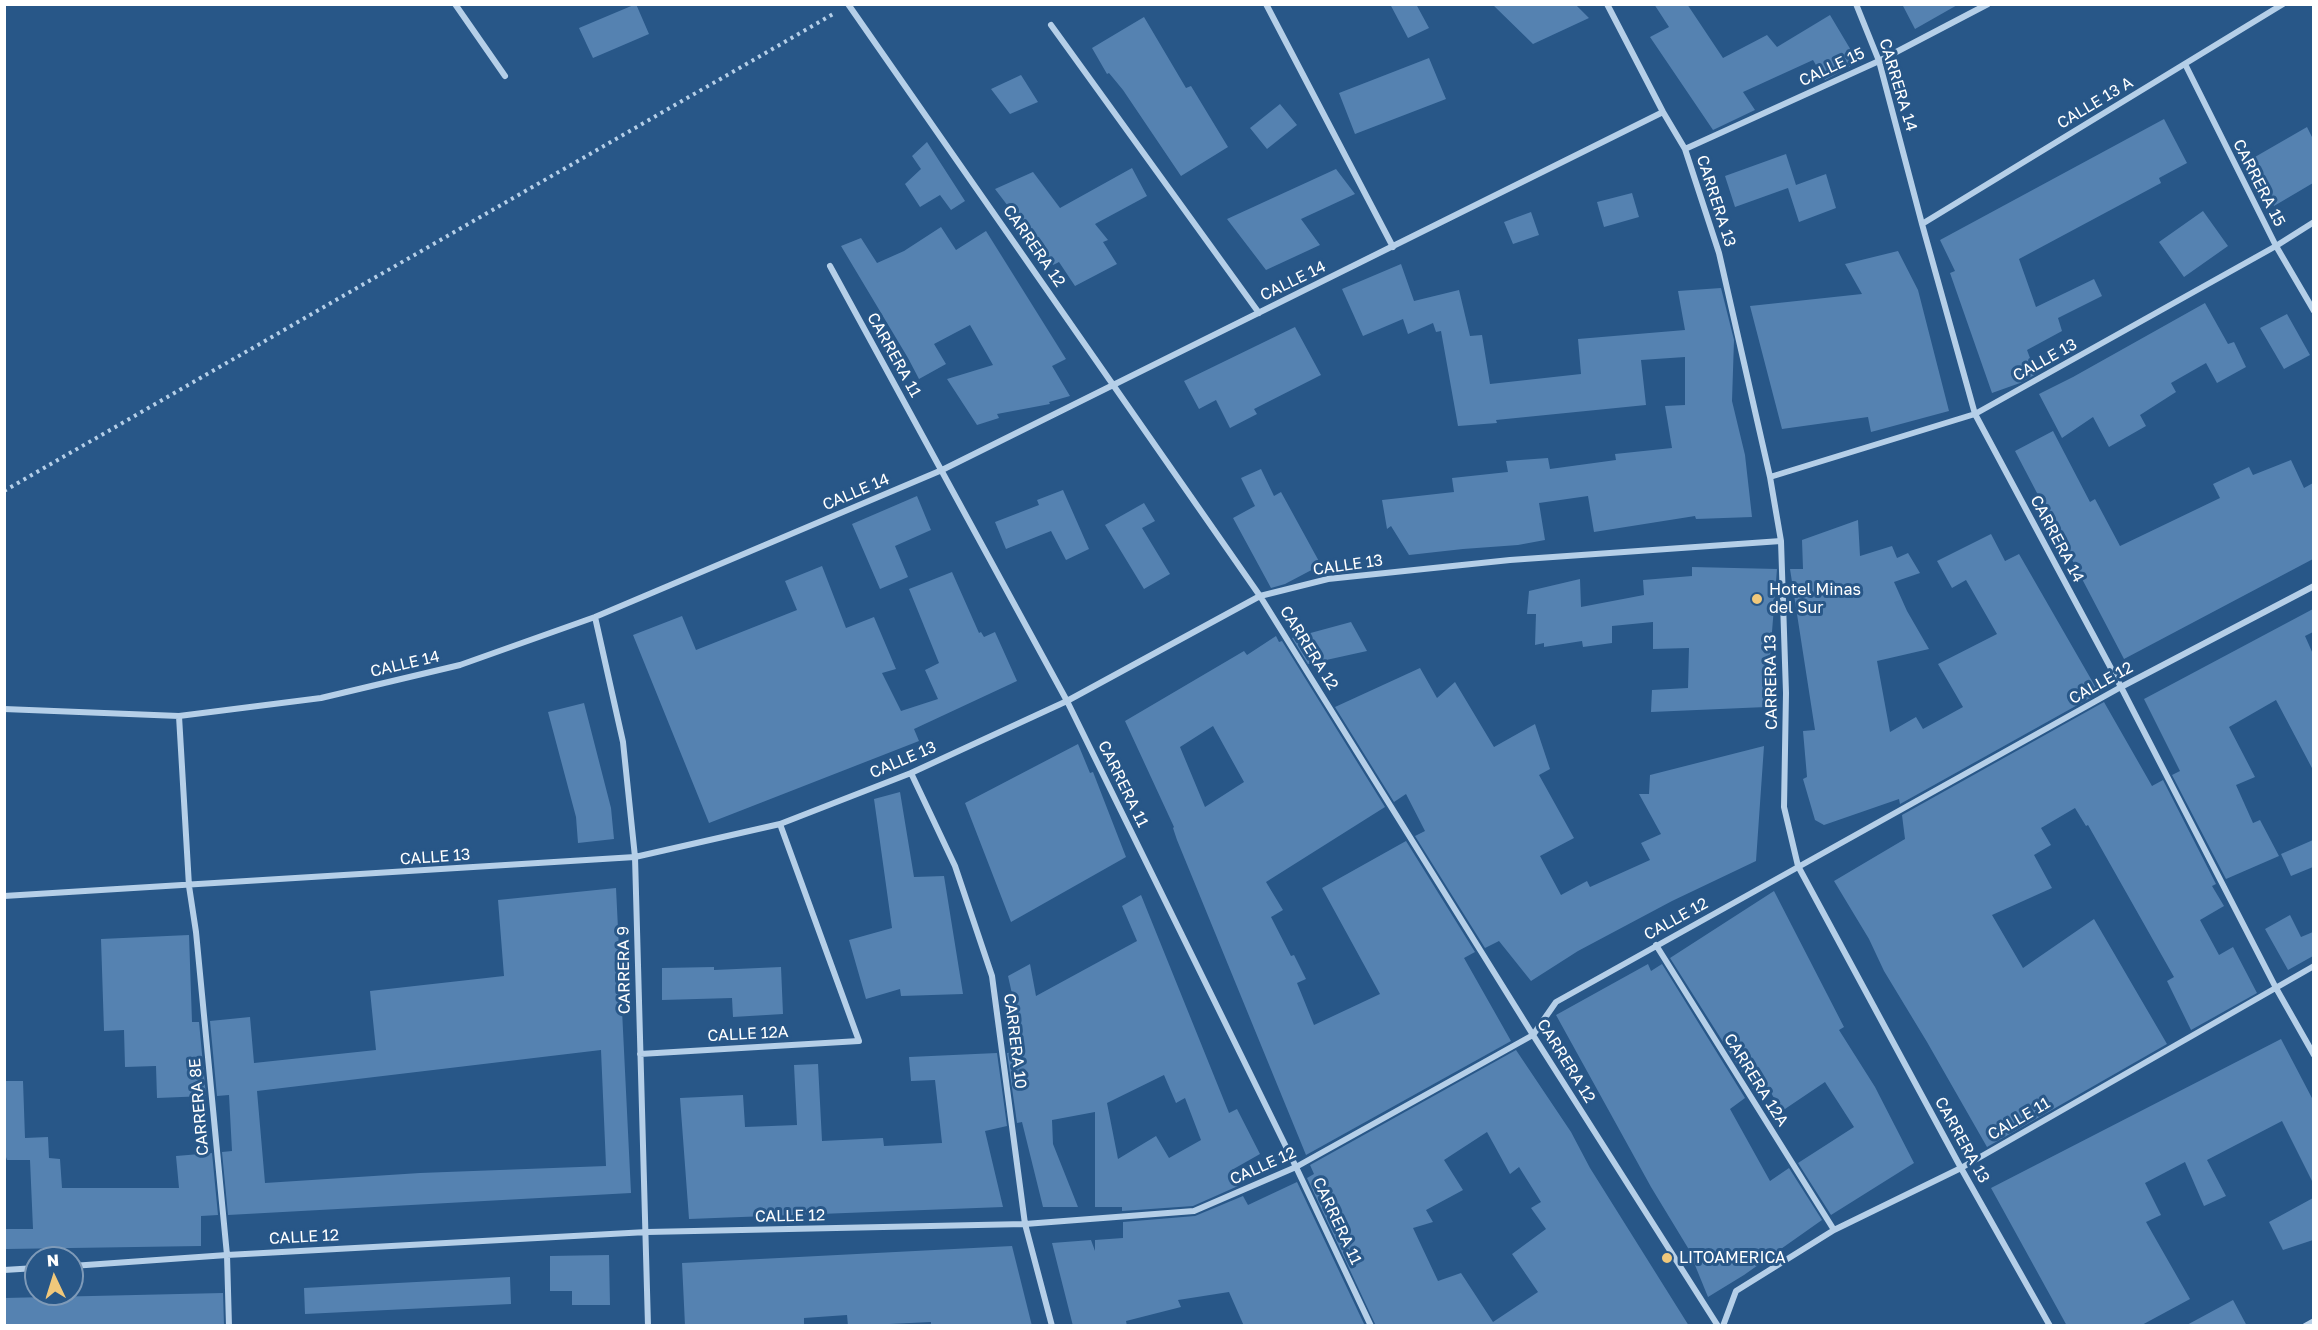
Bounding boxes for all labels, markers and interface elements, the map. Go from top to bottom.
street label: CARRERA 14 [1875,36,1921,134]
street label: CALLE 15 [1796,43,1868,91]
street label: CALLE 13 A [2054,73,2136,133]
street label: CARRERA 15 [2229,136,2289,230]
street label: CARRERA 13 [1692,153,1740,249]
street label: CARRERA 12 [999,201,1069,291]
street label: CALLE 14 [1257,257,1329,305]
street label: CARRERA 11 [863,309,925,401]
street label: CALLE 13 [2010,335,2080,385]
street label: CALLE 14 [820,469,892,515]
street label: CARRERA 14 [2026,492,2088,586]
street label: CALLE 13 [1312,551,1384,579]
place label: Hotel Minas del Sur [1769,580,1861,618]
marker: Hotel Minas del Sur [1750,592,1764,606]
street label: CARRERA 12 [1276,602,1342,694]
street label: CARRERA 13 [1761,634,1781,730]
street label: CALLE 14 [368,647,442,681]
street label: CALLE 12 [2066,658,2136,708]
street label: CALLE 13 [867,737,939,783]
street label: CARRERA 11 [1094,738,1152,830]
street label: CALLE 13 [399,845,471,869]
street label: CALLE 12 [1641,894,1711,944]
street label: CARRERA 9 [614,926,634,1014]
street label: CARRERA 10 [1000,992,1030,1090]
street label: CARRERA 12 [1533,1015,1599,1107]
street label: CALLE 12A [707,1022,789,1046]
street label: CARRERA 12A [1720,1030,1792,1130]
street label: CARRERA 8E [185,1057,213,1157]
street label: CALLE 11 [1984,1093,2054,1145]
street label: CARRERA 13 [1930,1094,1994,1186]
street label: CALLE 12 [1227,1143,1299,1189]
street label: CARRERA 11 [1308,1174,1366,1268]
street label: CALLE 12 [755,1206,825,1226]
street label: CALLE 12 [268,1226,340,1248]
north arrow [24,1246,84,1306]
place label: LITOAMERICA [1679,1248,1786,1268]
text: N [46,1250,60,1270]
marker: LITOAMERICA [1660,1251,1674,1265]

